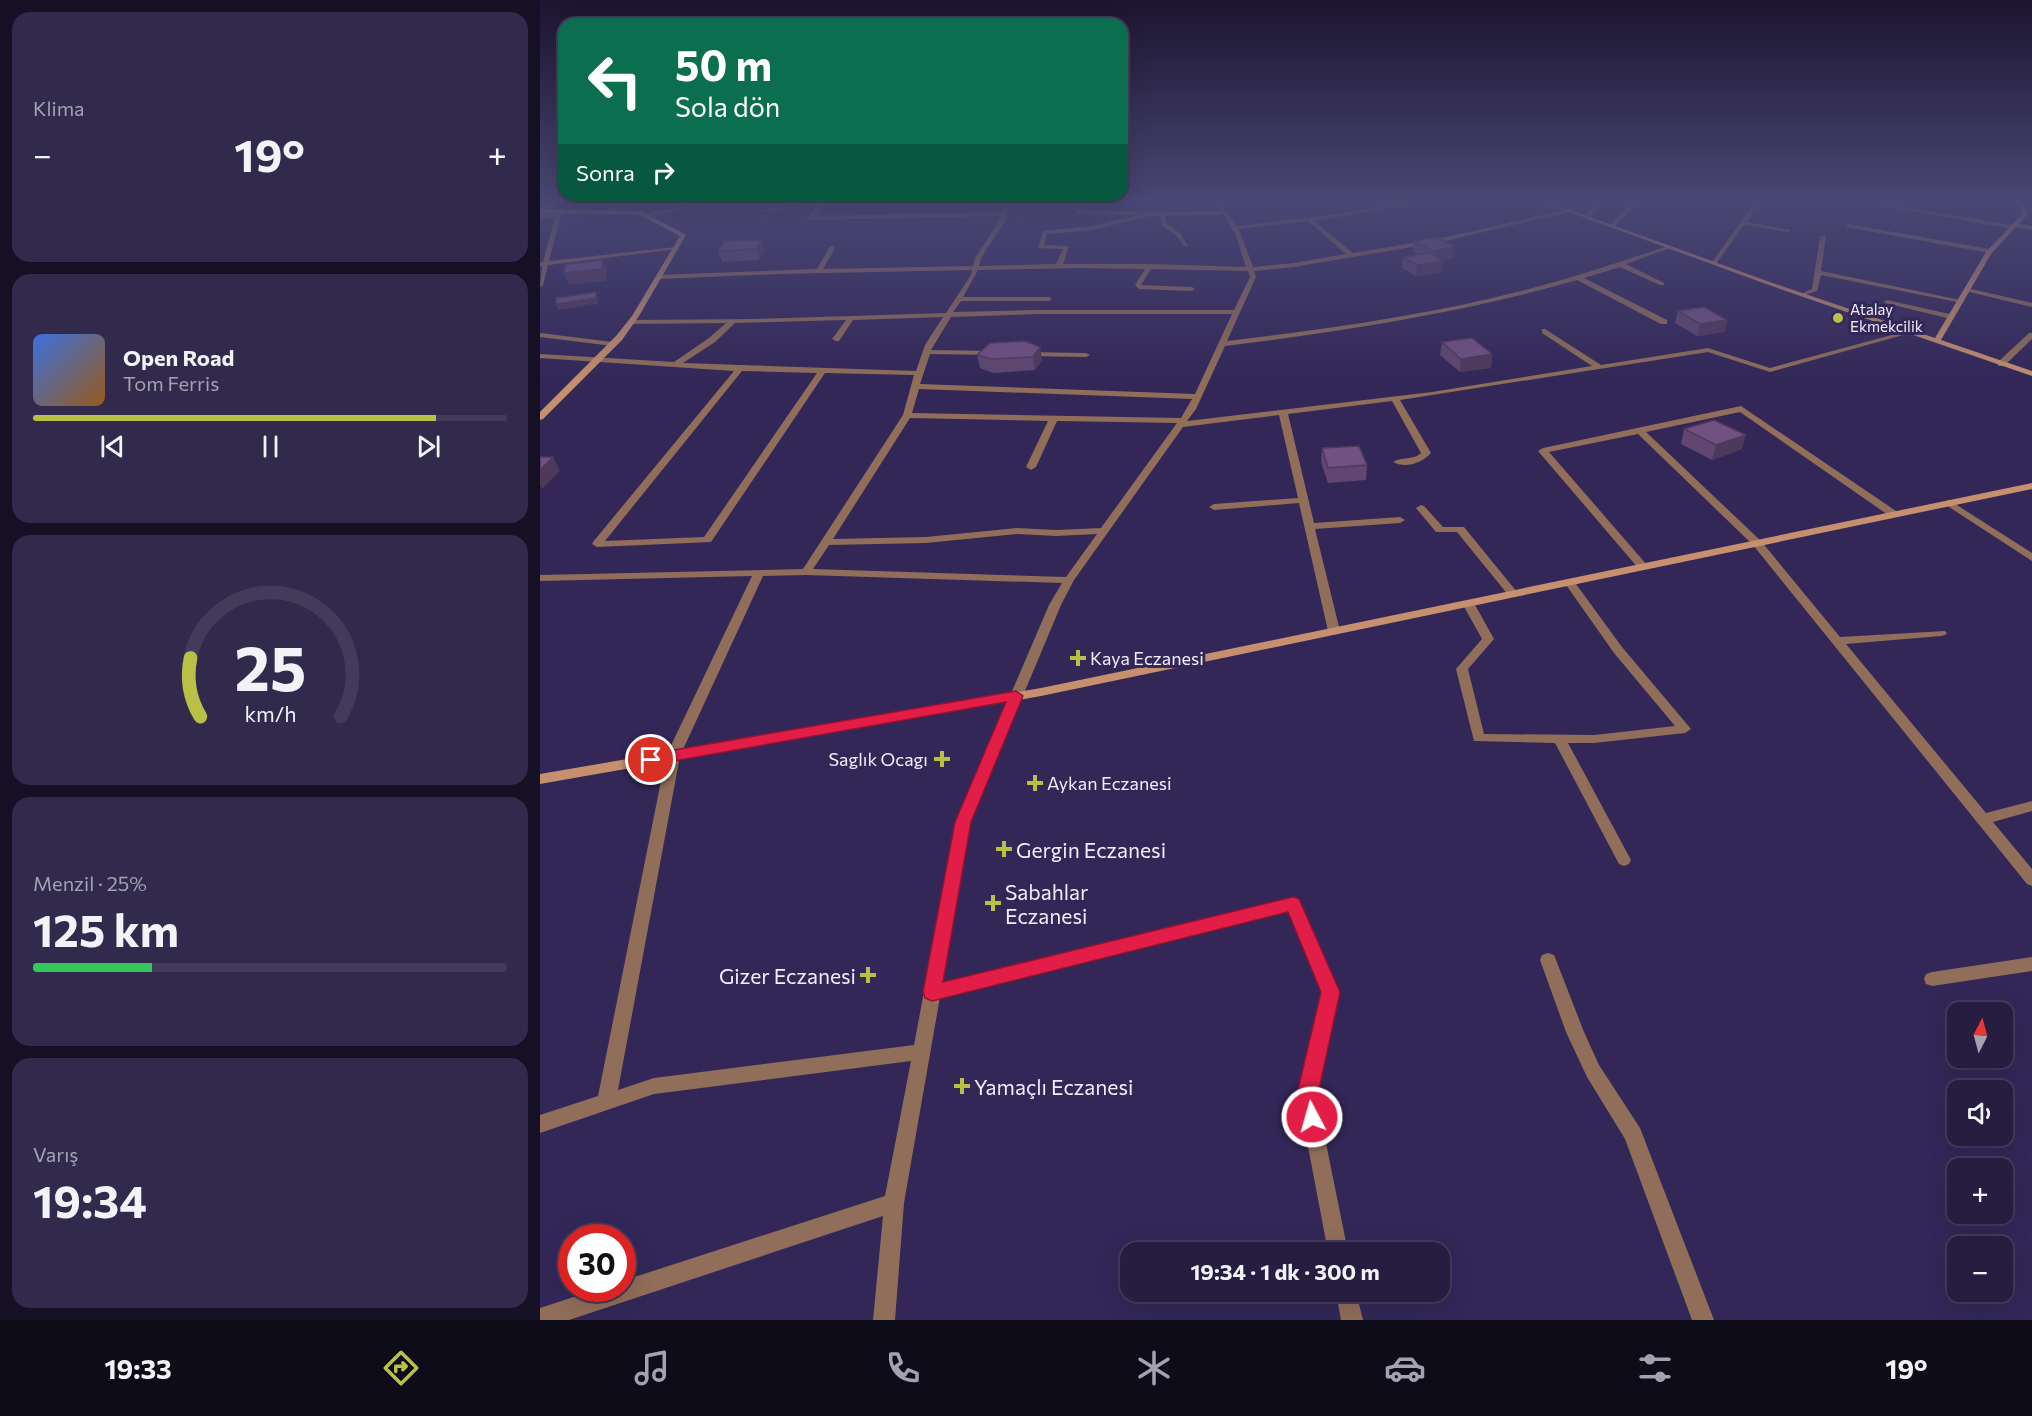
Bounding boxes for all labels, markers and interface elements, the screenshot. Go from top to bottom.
text: 50 m [675,38,772,90]
icon: left [576,42,654,120]
text: Sola dön [675,90,780,123]
text: Klima [33,96,85,120]
text: 19° [234,126,305,181]
text: − [33,133,52,174]
text: + [488,133,507,174]
icon: right [647,156,680,189]
text: Sonra [576,159,635,186]
place label: Atalay Ekmekcilik [1850,300,1923,335]
marker: Atalay Ekmekcilik [1831,311,1845,325]
text: Open Road [123,344,234,371]
text: Tom Ferris [123,371,219,395]
icon: previous [96,430,129,463]
icon: pause [254,430,287,463]
icon: next [412,430,445,463]
text: 25 [234,628,306,704]
place label: Kaya Eczanesi [1090,647,1204,669]
marker: Kaya Eczanesi [1071,651,1085,665]
text: km/h [244,700,296,726]
pin [625,734,676,785]
icon: arrive [634,743,667,776]
place label: Saglık Ocagı [828,748,928,770]
marker: Saglık Ocagı [933,750,951,768]
place label: Aykan Eczanesi [1047,772,1172,794]
marker: Aykan Eczanesi [1028,776,1042,790]
place label: Gergin Eczanesi [1016,837,1166,862]
marker: Gergin Eczanesi [997,842,1011,856]
text: Menzil · 25% [33,871,147,895]
place label: Sabahlar Eczanesi [1005,879,1088,928]
marker: Sabahlar Eczanesi [986,896,1000,910]
text: 125 km [33,901,179,956]
place label: Gizer Eczanesi [719,963,856,988]
marker: Gizer Eczanesi [861,968,875,982]
north arrow [1947,1002,2013,1068]
map controls [1947,1002,2013,1302]
place label: Yamaçlı Eczanesi [974,1074,1133,1099]
marker: Yamaçlı Eczanesi [955,1079,969,1093]
button: sound [1947,1080,2013,1146]
position arrow [1280,1085,1344,1149]
text: Varış [33,1142,78,1166]
button: + [1947,1158,2013,1224]
text: 19:34 [33,1172,147,1227]
speed limit sign: 30 [558,1224,636,1302]
button: − [1947,1236,2013,1302]
text: 19:34 · 1 dk · 300 m [1190,1258,1380,1285]
icon: directions [380,1347,422,1389]
icon: music [631,1347,673,1389]
icon: phone [882,1347,924,1389]
icon: climate [1133,1347,1175,1389]
icon: car [1384,1347,1426,1389]
icon: filters [1634,1347,1676,1389]
text: 19:33 [104,1352,172,1385]
text: 19° [1885,1352,1928,1385]

